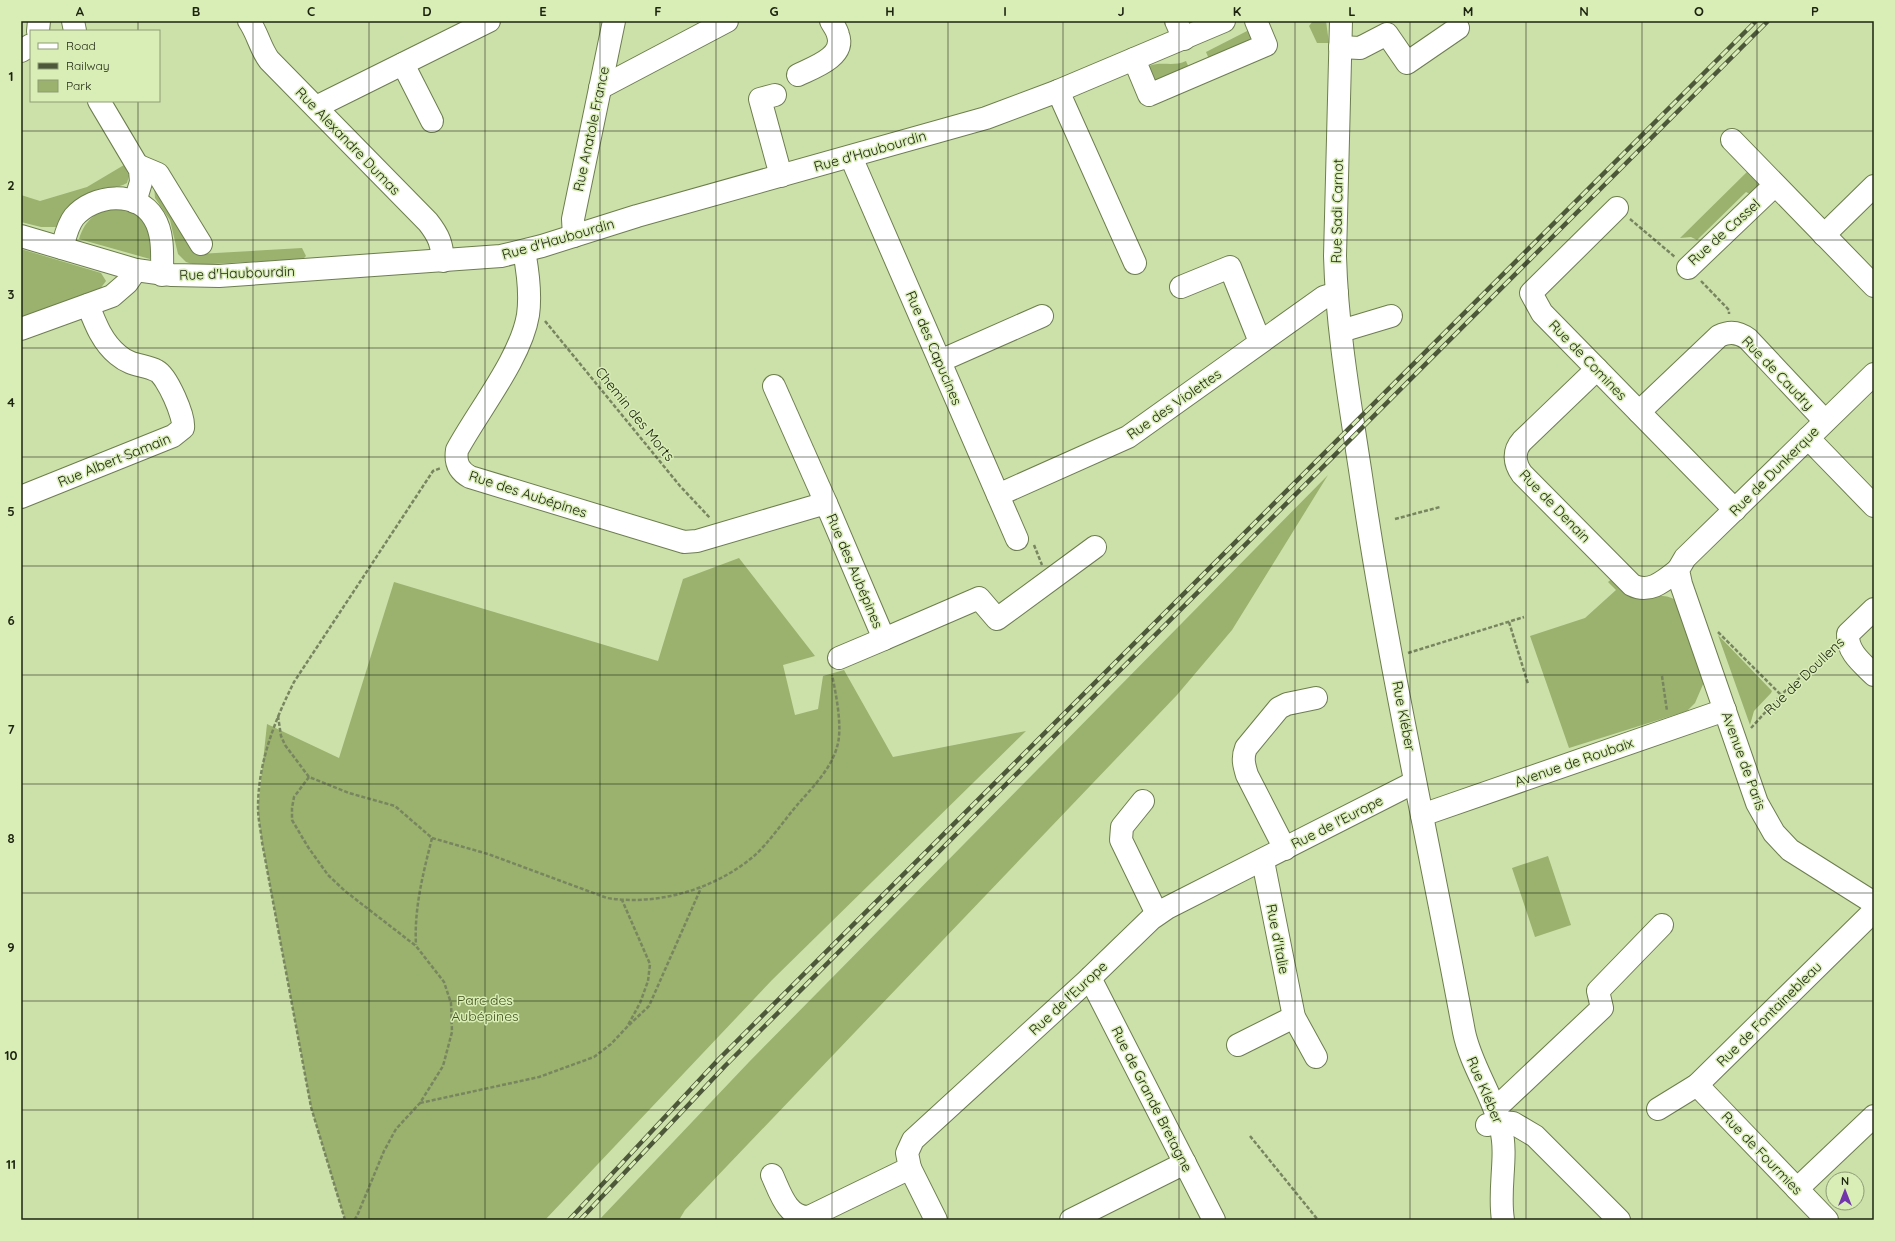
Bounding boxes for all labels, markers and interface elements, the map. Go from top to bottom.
text: A [76,3,85,19]
text: B [192,3,200,19]
text: C [307,3,315,19]
text: D [422,3,432,19]
text: E [539,3,547,19]
text: F [654,3,662,19]
text: G [769,3,779,19]
text: H [885,3,895,19]
text: I [1003,3,1007,19]
text: J [1117,3,1125,19]
text: K [1233,3,1242,19]
text: L [1348,3,1356,19]
text: M [1463,3,1473,19]
text: N [1579,3,1589,19]
text: O [1694,3,1704,19]
text: P [1811,3,1819,19]
legend [30,30,160,102]
text: Road [66,38,96,53]
text: Railway [66,58,110,73]
street label: Rue Anatole France [569,65,613,193]
text: 1 [8,68,14,84]
text: Park [66,78,91,93]
street label: Rue Alexandre Dumas [292,83,404,199]
street label: Rue d'Haubourdin [812,126,928,176]
street label: Rue Sadi Carnot [1327,158,1347,264]
text: 2 [7,177,15,193]
street label: Rue de Cassel [1684,195,1764,269]
street label: Rue d'Haubourdin [500,214,616,264]
street label: Rue d'Haubourdin [179,262,295,284]
text: 3 [8,286,15,302]
street label: Rue des Capucines [902,288,966,408]
street label: Rue de Comines [1545,316,1631,404]
street label: Rue de Caudry [1738,332,1818,414]
street label: Chemin des Morts [591,363,679,465]
street label: Rue des Violettes [1123,365,1225,443]
text: 4 [7,394,15,410]
street label: Rue de Dunkerque [1725,422,1823,520]
street label: Rue Albert Samain [55,429,173,491]
street label: Rue des Aubépines [467,466,589,522]
street label: Rue de Denain [1516,466,1594,546]
text: 5 [7,503,15,519]
street label: Rue des Aubépines [823,511,887,631]
text: 6 [7,612,15,628]
street label: Rue de Doullens [1760,633,1848,719]
street label: Rue Kléber [1388,679,1420,753]
street label: Avenue de Paris [1718,709,1770,813]
text: 7 [7,721,15,737]
street label: Avenue de Roubaix [1512,733,1636,791]
street label: Rue de l'Europe [1288,791,1386,853]
text: 8 [7,830,15,846]
street label: Rue d'Italie [1262,902,1294,976]
text: 9 [7,939,15,955]
street label: Rue de l'Europe [1025,957,1111,1039]
street label: Rue de Fontainebleau [1713,958,1825,1070]
park label: Parc des Aubépines [451,991,519,1025]
street label: Rue de Grande Bretagne [1107,1023,1197,1175]
text: 10 [4,1047,18,1063]
street label: Rue Kléber [1463,1054,1507,1127]
street label: Rue de Fourmies [1718,1108,1806,1198]
text: 11 [6,1156,16,1172]
north arrow [1825,1171,1865,1211]
text: N [1841,1174,1849,1188]

